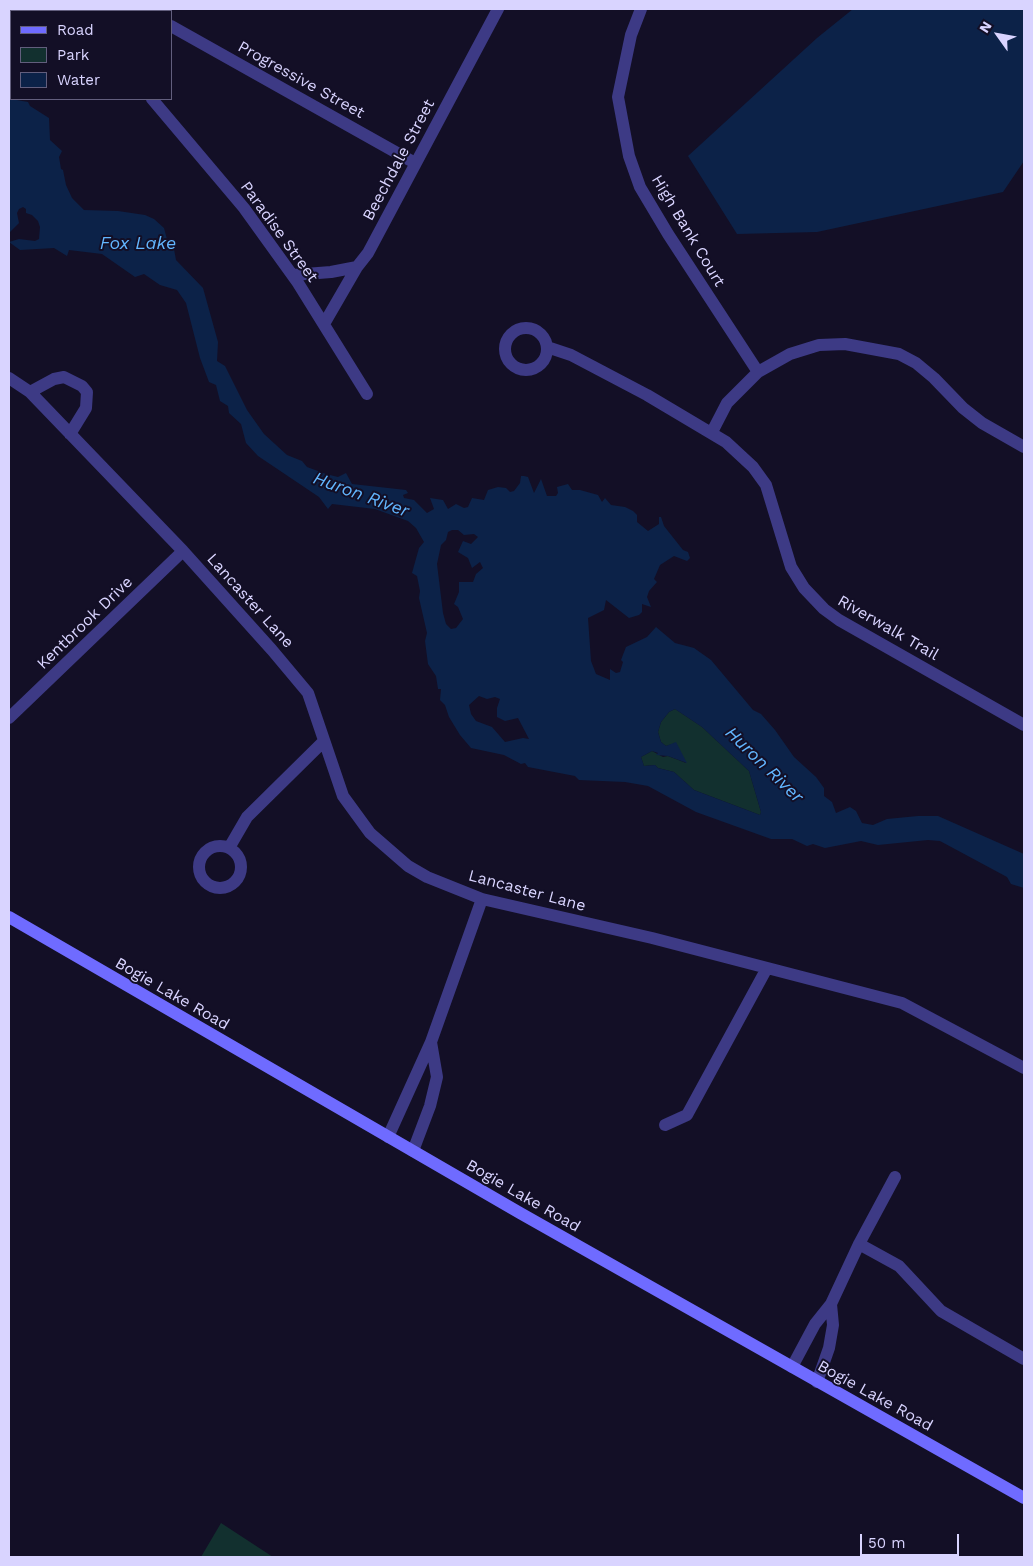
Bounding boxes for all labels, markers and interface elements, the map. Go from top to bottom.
legend [10,10,172,100]
north arrow [973,10,1023,60]
text: N [976,18,995,36]
text: Road [57,21,94,39]
street label: Progressive Street [234,37,368,123]
text: Park [57,46,89,64]
text: Water [57,71,100,89]
street label: Beechdale Street [359,96,439,224]
street label: High Bank Court [647,172,729,290]
street label: Paradise Street [236,178,322,286]
water label: Fox Lake [100,233,176,255]
water label: Huron River [310,468,412,522]
street label: Lancaster Lane [202,550,298,652]
street label: Kentbrook Drive [33,573,137,673]
street label: Riverwalk Trail [834,591,942,665]
water label: Huron River [720,722,808,808]
street label: Lancaster Lane [466,866,588,916]
street label: Bogie Lake Road [111,954,233,1034]
street label: Bogie Lake Road [462,1156,584,1236]
street label: Bogie Lake Road [814,1356,936,1436]
scale bar [863,1524,962,1556]
text: 50 m [868,1534,905,1552]

